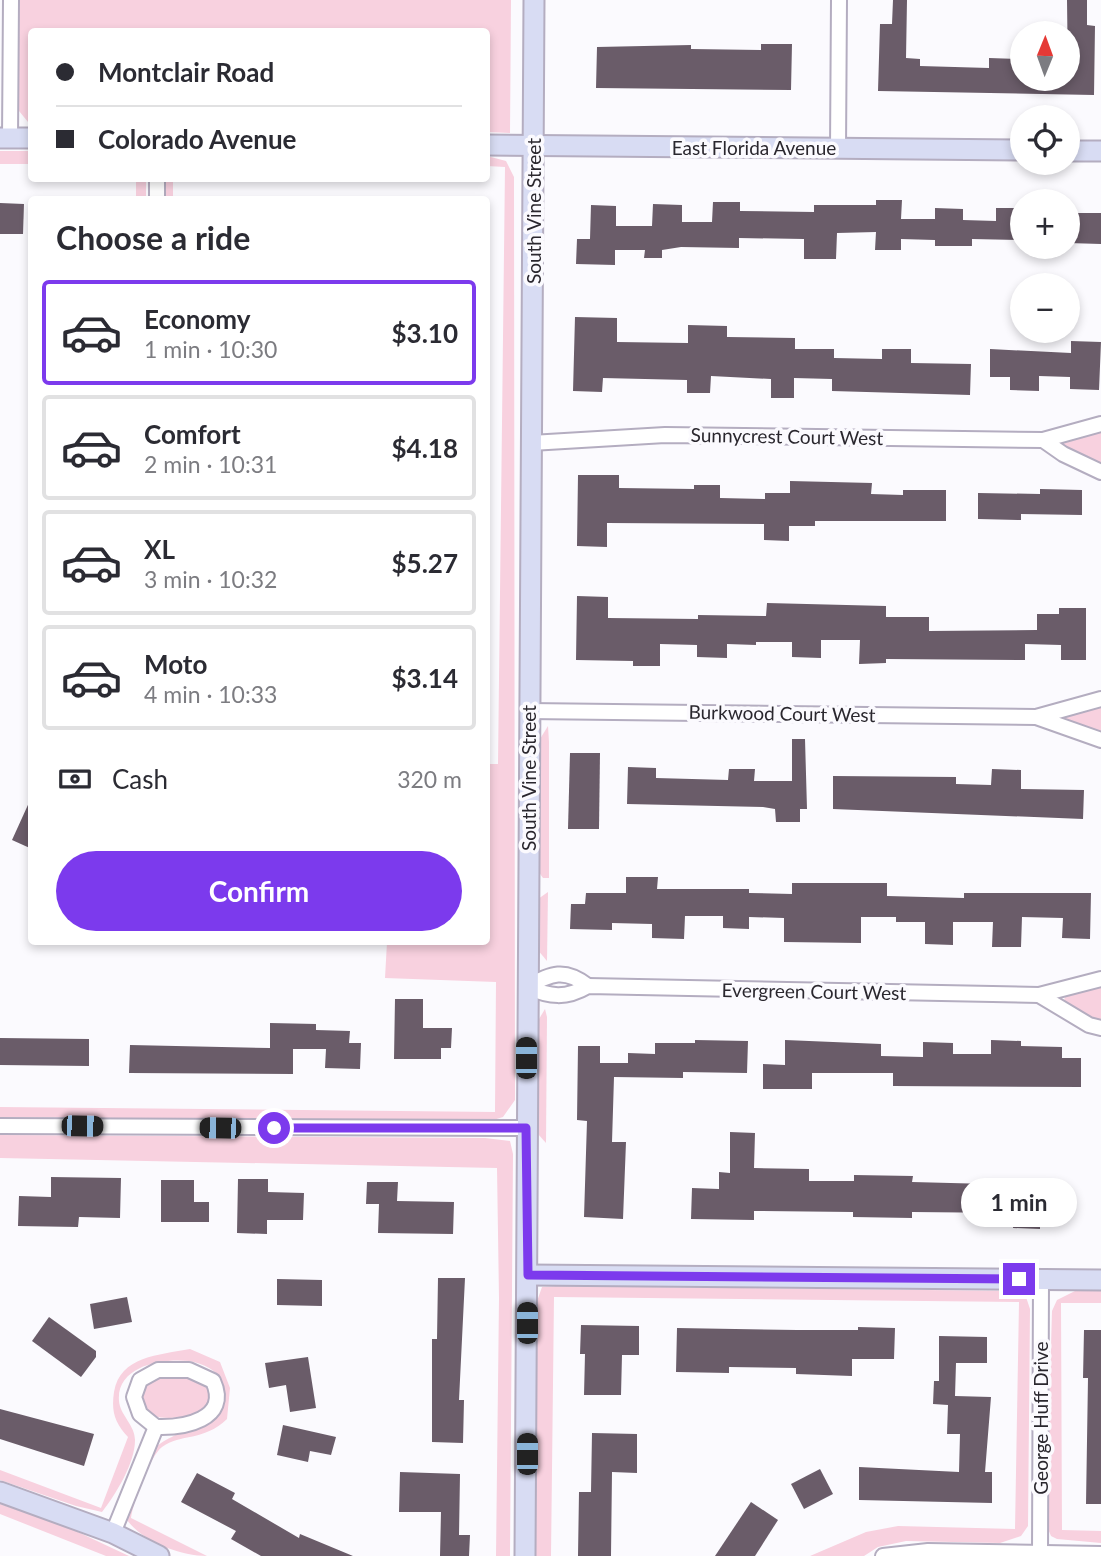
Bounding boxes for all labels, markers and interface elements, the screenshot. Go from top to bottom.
north arrow [1010,21,1080,91]
map controls [1010,21,1080,343]
text: Montclair Road [98,56,274,88]
button: locate [1010,105,1080,175]
text: Colorado Avenue [98,123,297,155]
street label: East Florida Avenue [672,136,836,159]
street label: South Vine Street [522,138,545,284]
button: + [1010,189,1080,259]
text: Choose a ride [56,218,250,257]
button: − [1010,273,1080,343]
icon: car [60,301,123,364]
text: Economy [144,303,250,335]
text: $3.10 [392,317,458,349]
text: 1 min · 10:30 [144,335,277,363]
icon: car [60,416,123,479]
text: Comfort [144,418,241,450]
street label: Sunnycrest Court West [691,423,884,449]
text: $4.18 [392,432,458,464]
text: 2 min · 10:31 [144,450,277,478]
icon: car [60,531,123,594]
text: XL [144,533,175,565]
text: $5.27 [392,547,458,579]
text: 3 min · 10:32 [144,565,277,593]
icon: car [60,646,123,709]
text: Moto [144,648,207,680]
text: $3.14 [392,662,458,694]
text: 4 min · 10:33 [144,680,277,708]
street label: Burkwood Court West [688,700,876,726]
street label: South Vine Street [517,705,540,851]
icon: cash [56,760,94,798]
text: Cash [112,763,168,795]
text: 320 m [397,765,462,793]
button: Confirm [56,851,462,931]
street label: Evergreen Court West [722,978,907,1004]
car [516,1037,537,1079]
route start [258,1112,290,1144]
car [61,1115,104,1137]
car [199,1117,242,1139]
callout: 1 min [961,1178,1077,1226]
text: 1 min [990,1188,1048,1216]
route end [1003,1263,1035,1295]
car [517,1302,538,1344]
street label: George Huff Drive [1029,1341,1052,1495]
car [517,1433,538,1475]

